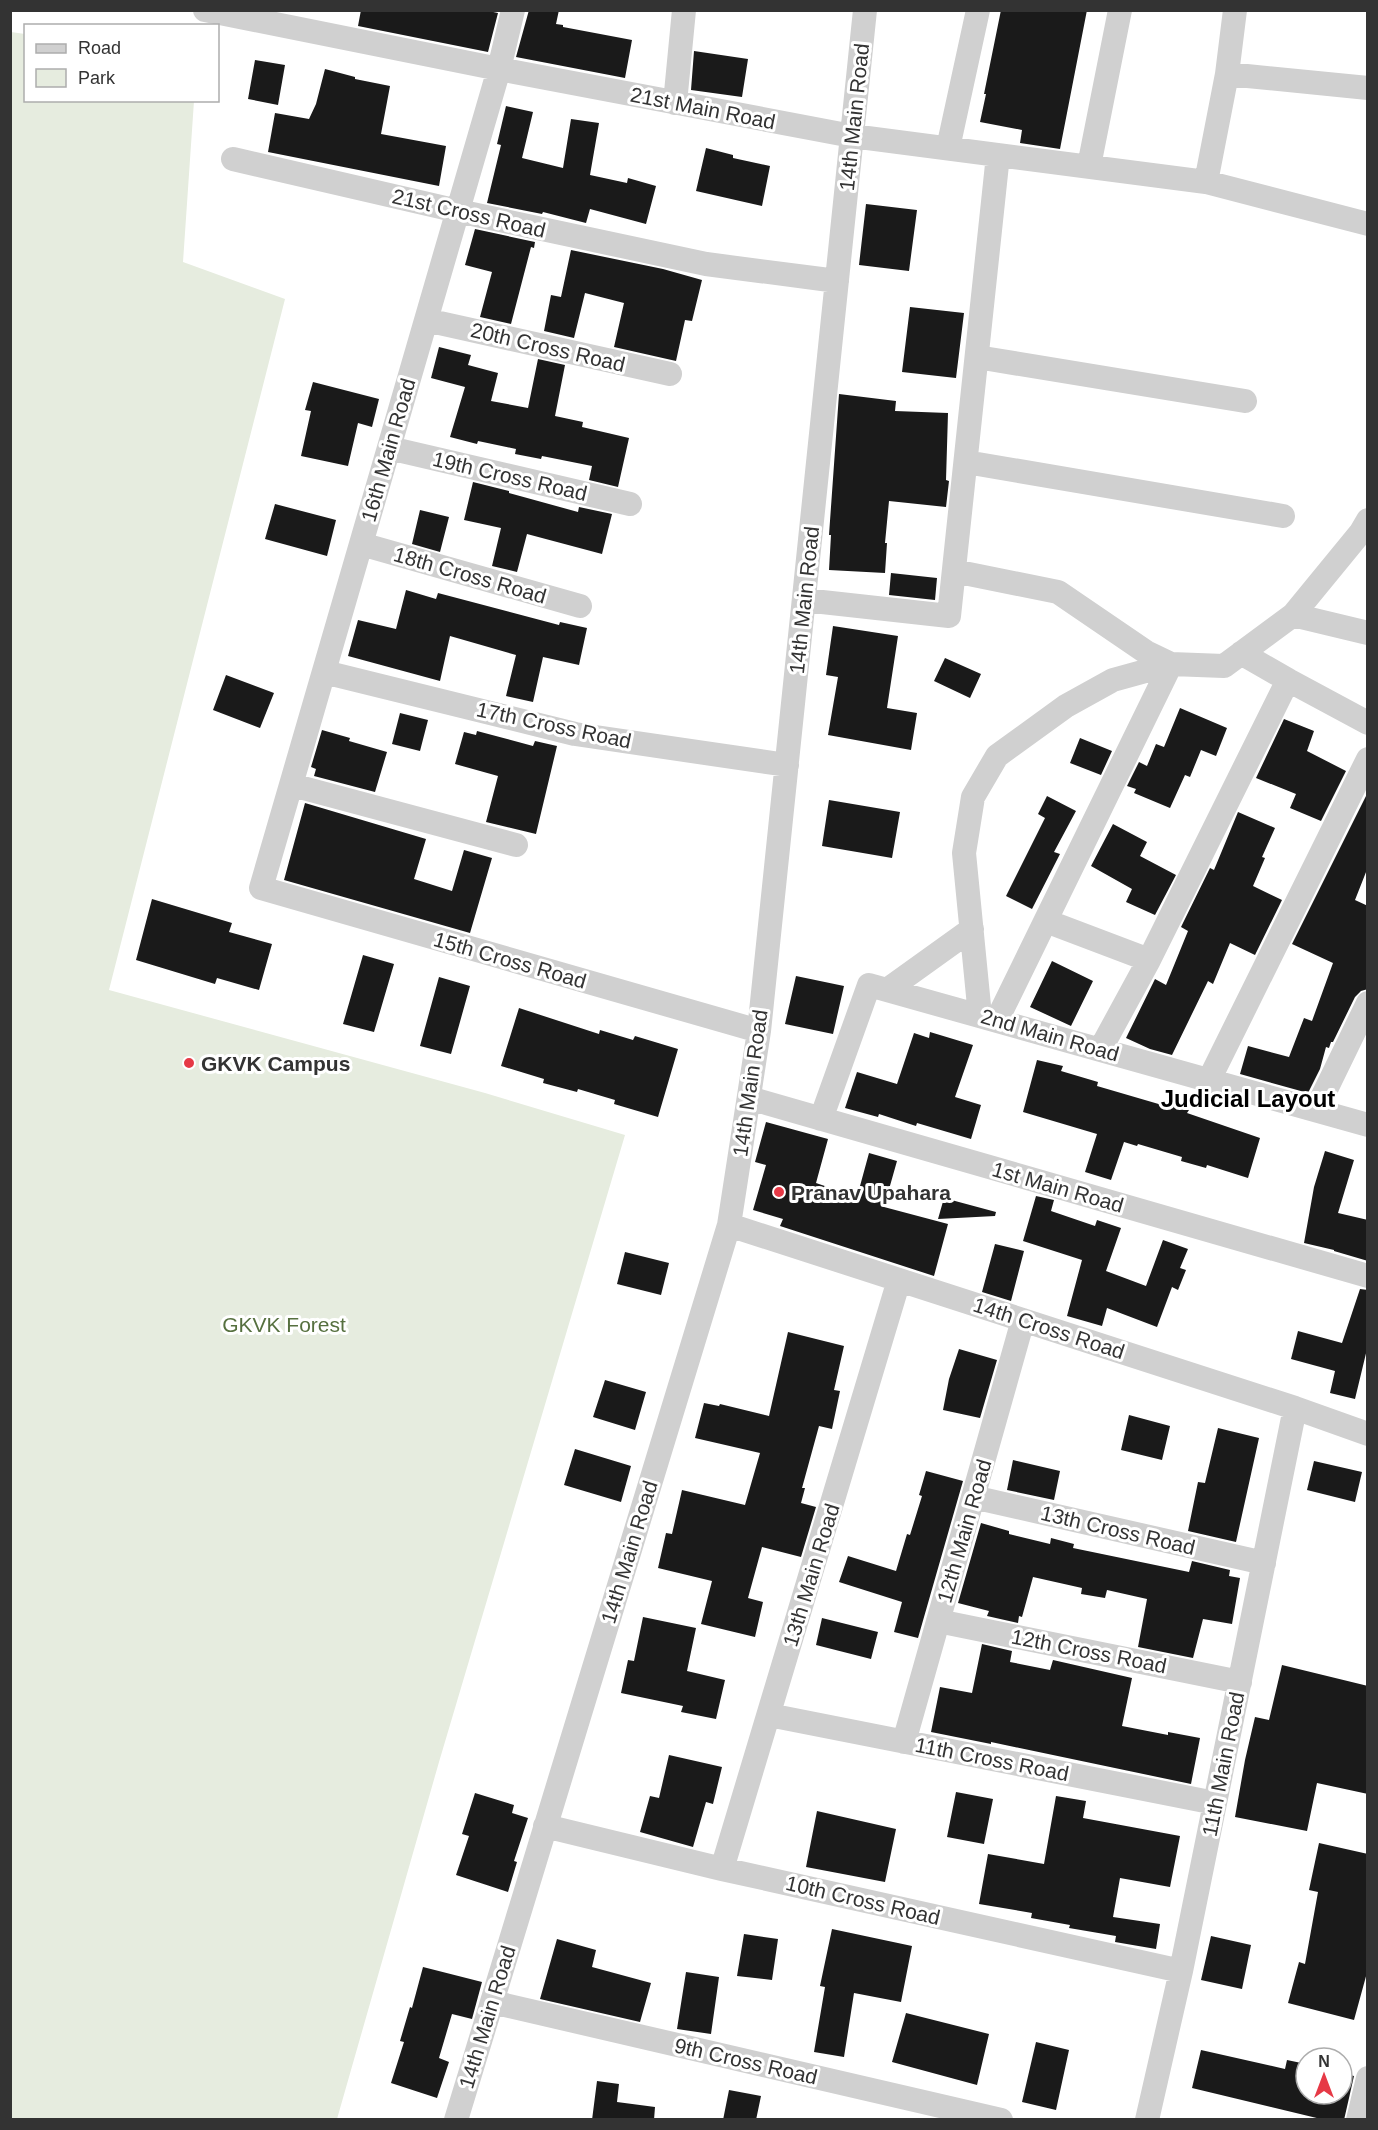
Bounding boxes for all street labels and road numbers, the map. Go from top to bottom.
street label: 14th Main Road [835,42,873,192]
street label: 21st Main Road [629,83,777,133]
street label: 21st Cross Road [390,184,548,242]
street label: 20th Cross Road [469,318,627,376]
street label: 16th Main Road [357,376,419,524]
street label: 19th Cross Road [431,447,589,505]
street label: 14th Main Road [785,525,823,675]
street label: 18th Cross Road [391,542,549,608]
street label: 17th Cross Road [475,697,633,753]
street label: 15th Cross Road [431,927,589,993]
street label: 2nd Main Road [978,1004,1122,1066]
street label: 14th Main Road [728,1008,772,1158]
street label: 1st Main Road [990,1157,1126,1217]
street label: 14th Cross Road [971,1293,1127,1363]
street label: 12th Main Road [933,1457,995,1605]
street label: 14th Main Road [596,1478,662,1626]
street label: 13th Main Road [778,1501,844,1649]
street label: 13th Cross Road [1039,1501,1197,1559]
street label: 12th Cross Road [1009,1625,1169,1677]
street label: 11th Main Road [1198,1690,1248,1838]
street label: 11th Cross Road [913,1733,1071,1785]
street label: 10th Cross Road [784,1871,942,1929]
street label: 14th Main Road [454,1943,520,2091]
street label: 9th Cross Road [672,2033,820,2089]

